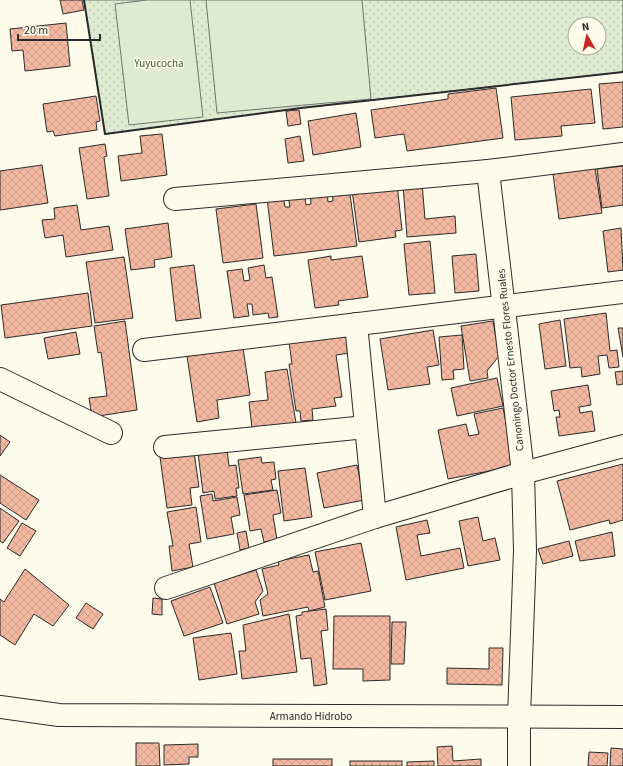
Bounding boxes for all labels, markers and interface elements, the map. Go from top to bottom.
scale bar [18,16,100,42]
north arrow [567,16,607,56]
text: N [581,19,590,35]
text: 20 m [24,22,48,39]
park label: Yuyucocha [133,56,184,71]
street label: Canoningo Doctor Ernesto Flores Ruales [493,268,528,452]
street label: Armando Hidrobo [270,709,352,724]

